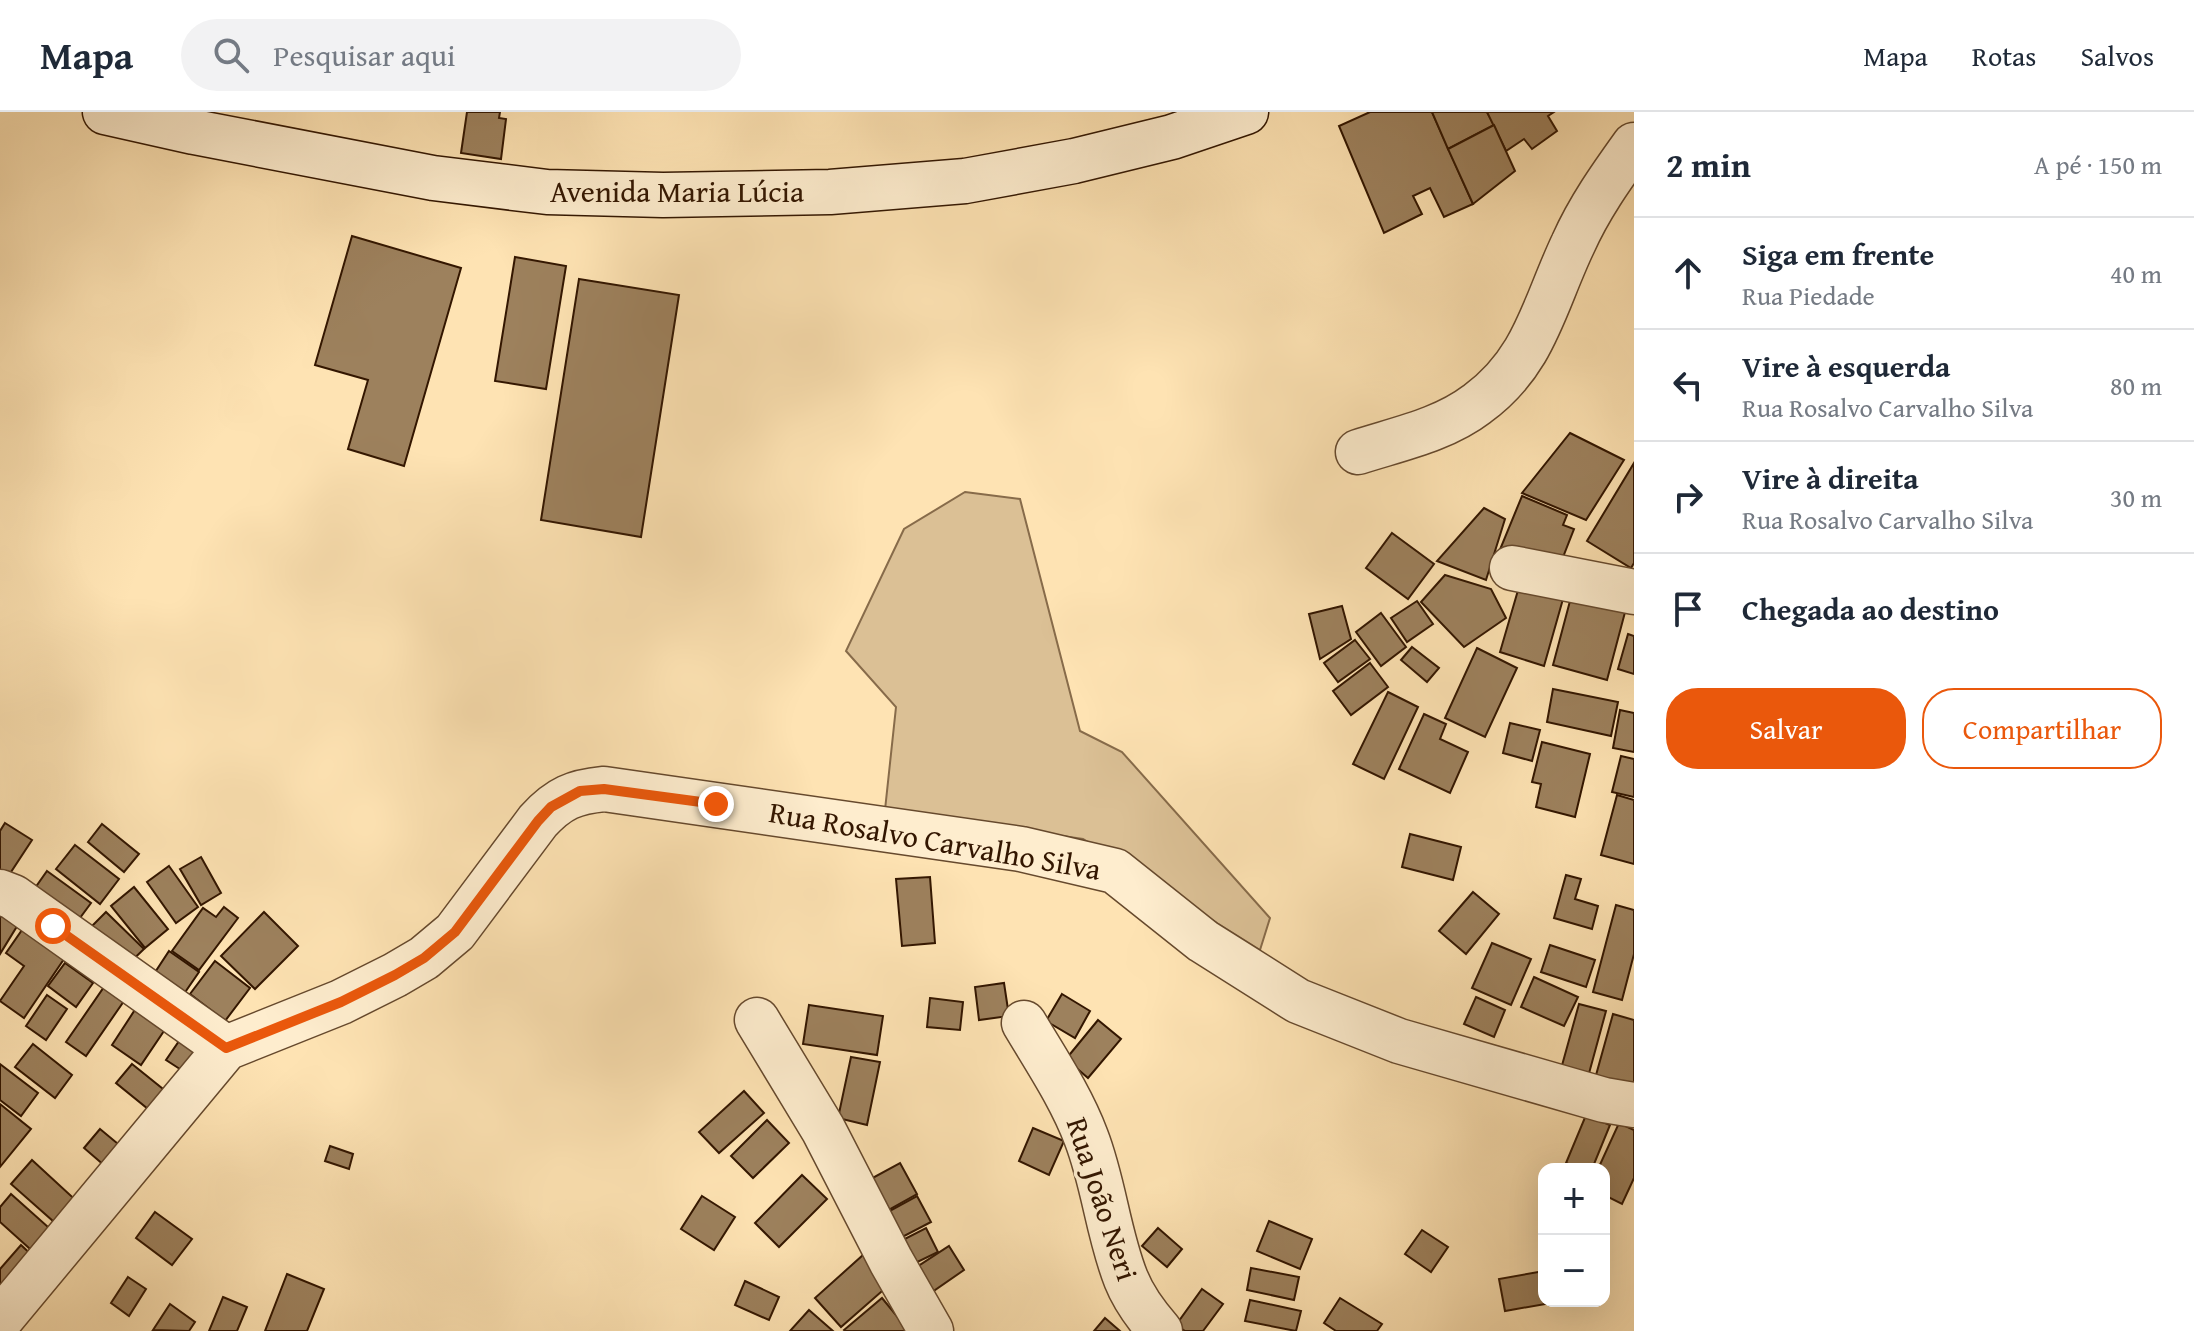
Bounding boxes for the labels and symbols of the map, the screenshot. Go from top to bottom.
street label: Avenida Maria Lúcia [550,169,804,213]
route end [698,786,734,822]
street label: Rua Rosalvo Carvalho Silva [766,789,1105,891]
route start [35,908,71,944]
street label: Rua João Neri [1056,1111,1150,1286]

